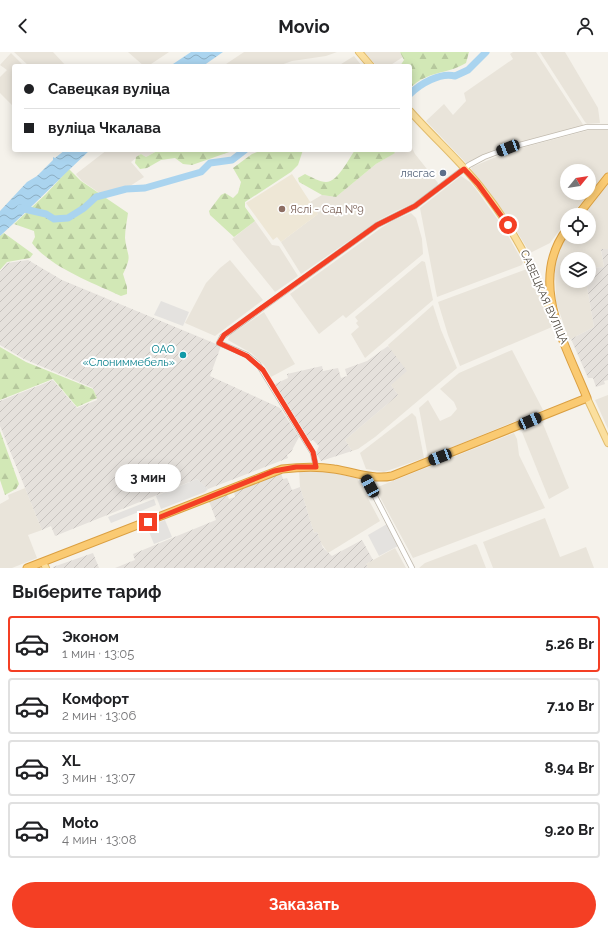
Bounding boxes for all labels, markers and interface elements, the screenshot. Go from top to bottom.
icon: back [12,15,34,37]
icon: person [574,15,596,37]
text: Movio [278,16,330,37]
text: Савецкая вуліца [48,80,170,98]
text: вуліца Чкалава [48,119,161,137]
car [495,138,521,158]
north arrow [560,164,596,200]
map controls [560,164,596,288]
place label: лясгас [401,167,435,180]
marker: лясгас [438,168,448,178]
place label: Яслі - Сад №9 [290,203,364,216]
marker: Яслі - Сад №9 [277,204,287,214]
button: locate [560,208,596,244]
route start [499,216,517,234]
street label: САВЕЦКАЯ ВУЛІЦА [517,248,571,347]
button: layers [560,252,596,288]
place label: ОАО «Слониммебель» [82,343,175,369]
marker: ОАО «Слониммебель» [178,350,188,360]
car [517,411,543,431]
car [427,447,453,467]
callout: 3 мин [115,464,181,492]
text: 3 мин [130,470,166,485]
car [359,473,381,499]
route end [139,513,157,531]
text: Выберите тариф [12,581,162,602]
icon: car [14,626,50,662]
text: Эконом [62,628,119,646]
text: 5.26 Br [545,635,594,653]
text: 1 мин · 13:05 [62,646,134,661]
icon: car [14,688,50,724]
text: Комфорт [62,690,129,708]
text: 7.10 Br [547,697,594,715]
text: 2 мин · 13:06 [62,708,136,723]
icon: car [14,750,50,786]
text: XL [62,752,80,770]
text: 8.94 Br [545,759,594,777]
text: 3 мин · 13:07 [62,770,136,785]
icon: car [14,812,50,848]
text: Moto [62,814,99,832]
text: 9.20 Br [545,821,594,839]
text: 4 мин · 13:08 [62,832,137,847]
button: Заказать [12,882,596,928]

